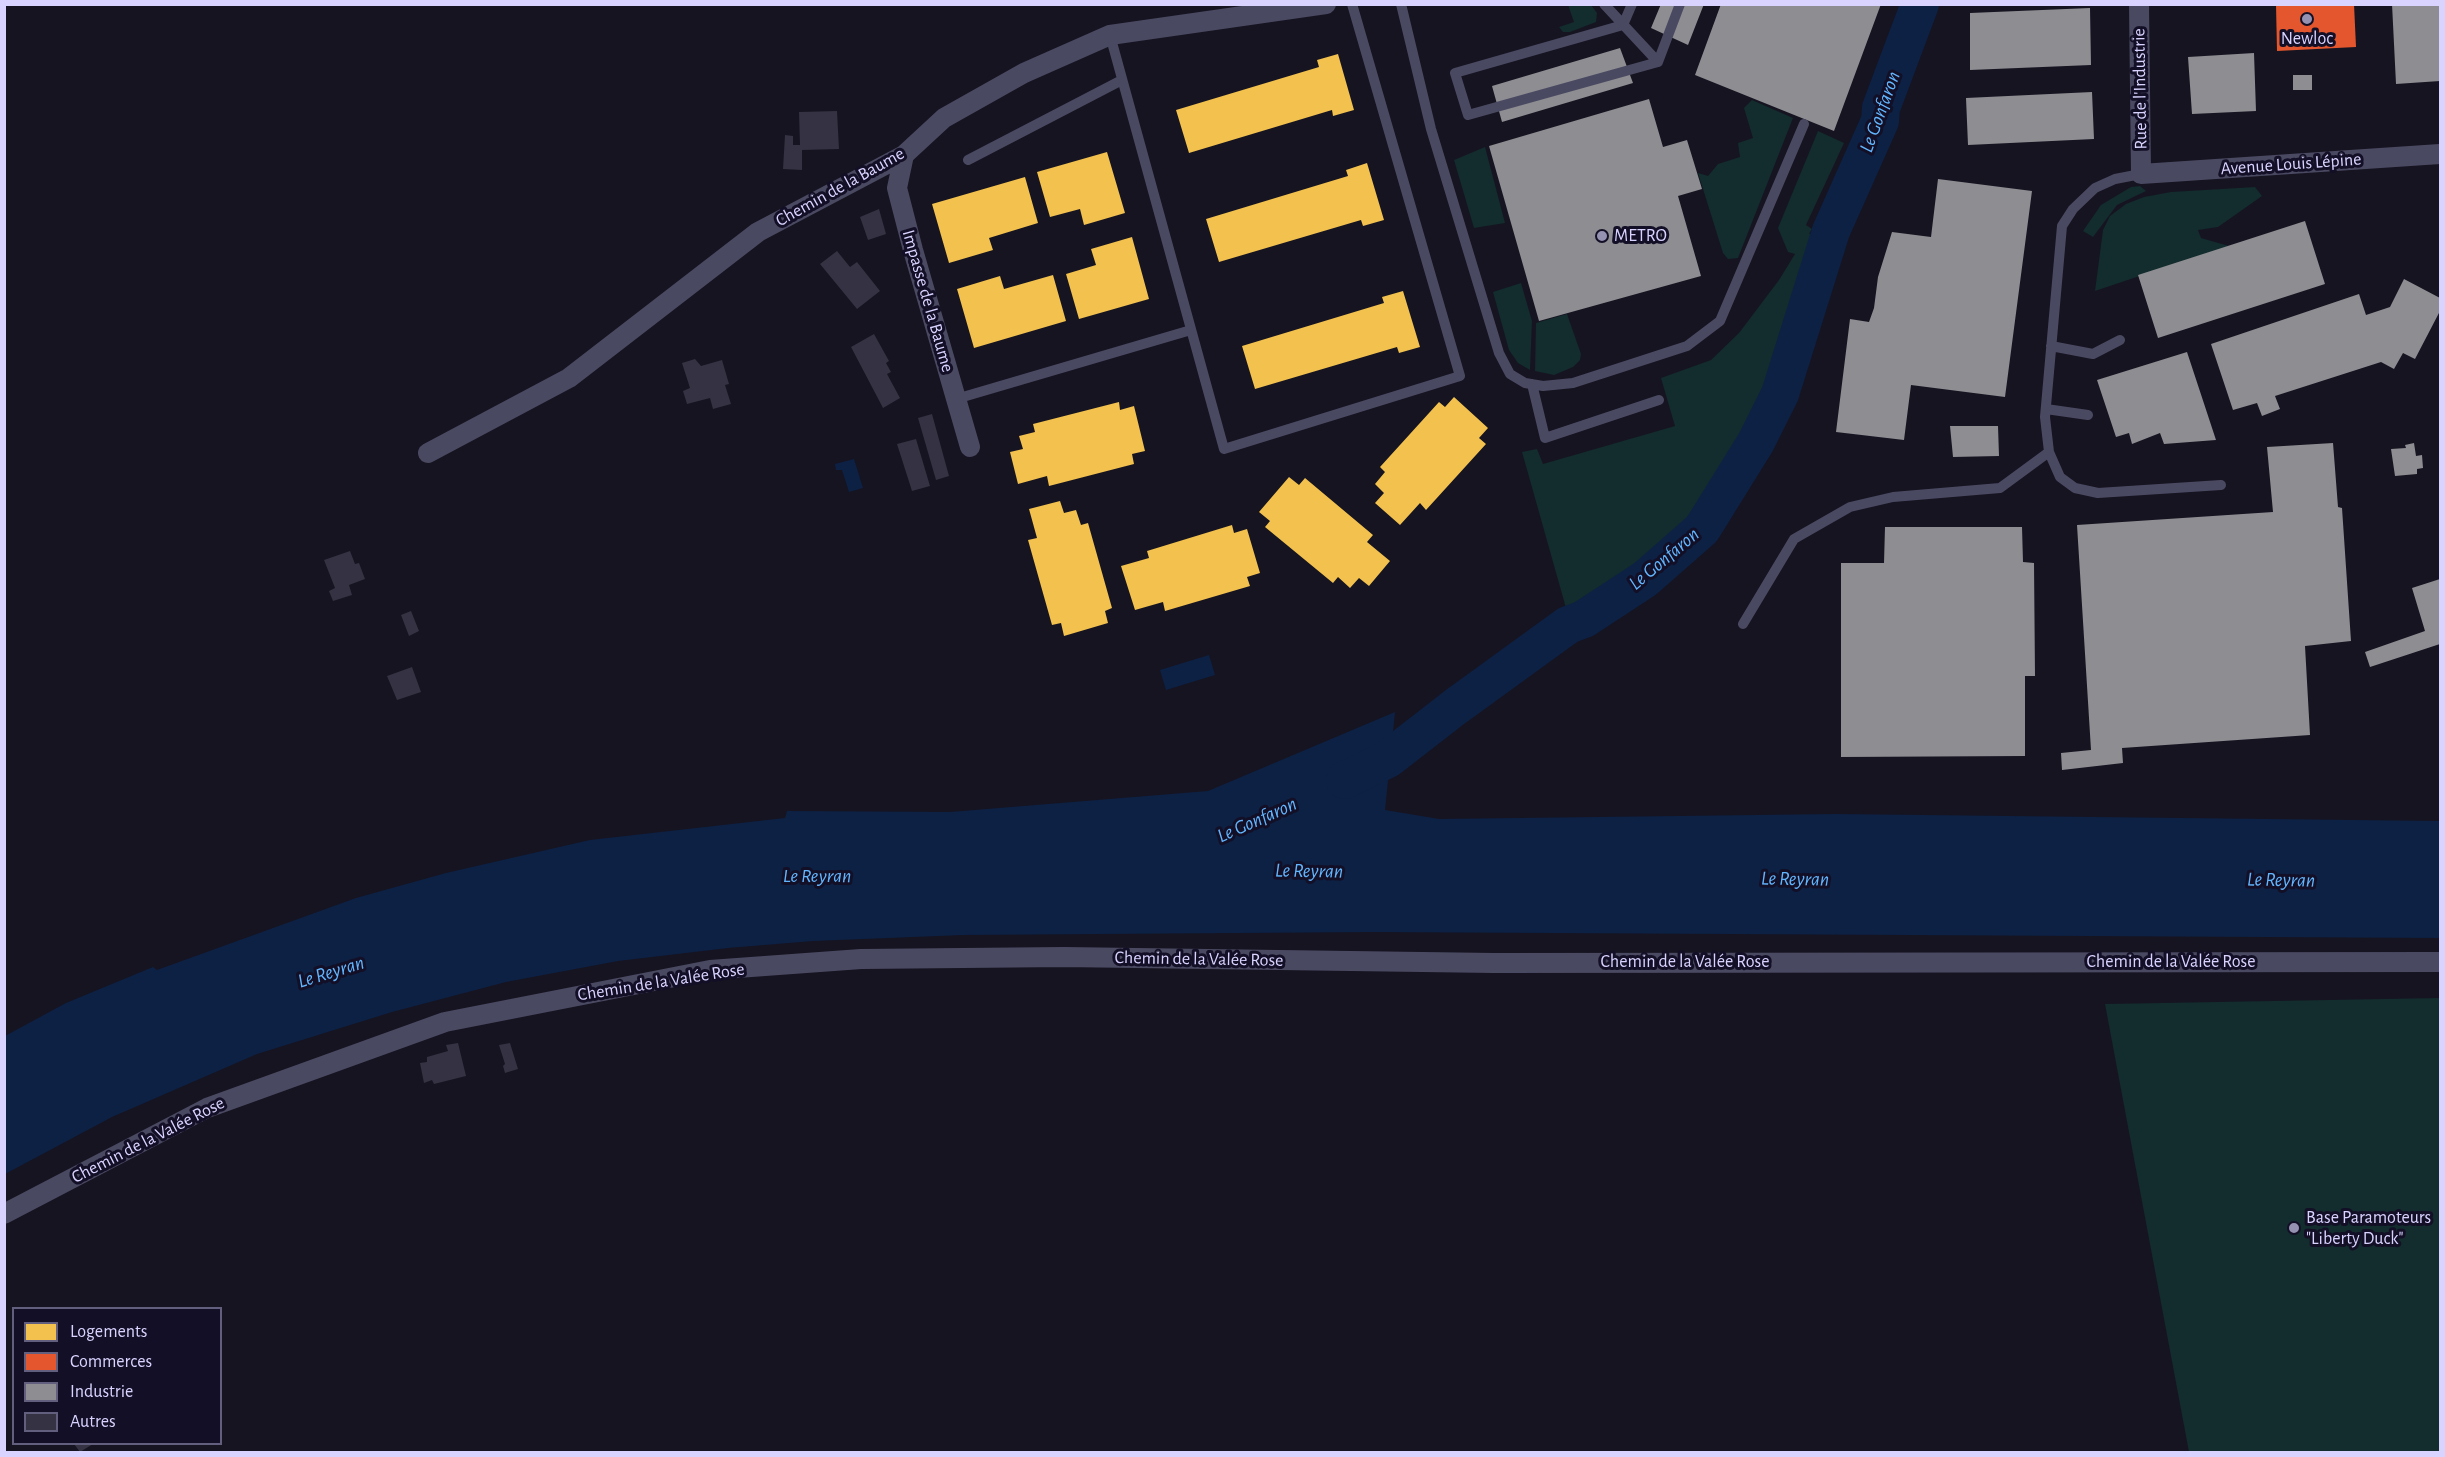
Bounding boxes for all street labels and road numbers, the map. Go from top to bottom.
street label: Rue de l'Industrie [2128,28,2152,150]
street label: Chemin de la Baume [772,143,908,231]
street label: Avenue Louis Lépine [2220,148,2362,180]
street label: Impasse de la Baume [897,227,959,375]
street label: Chemin de la Valée Rose [1114,947,1284,971]
street label: Chemin de la Valée Rose [1600,951,1770,973]
street label: Chemin de la Valée Rose [2086,951,2256,973]
street label: Chemin de la Valée Rose [576,958,746,1006]
street label: Chemin de la Valée Rose [68,1092,228,1188]

